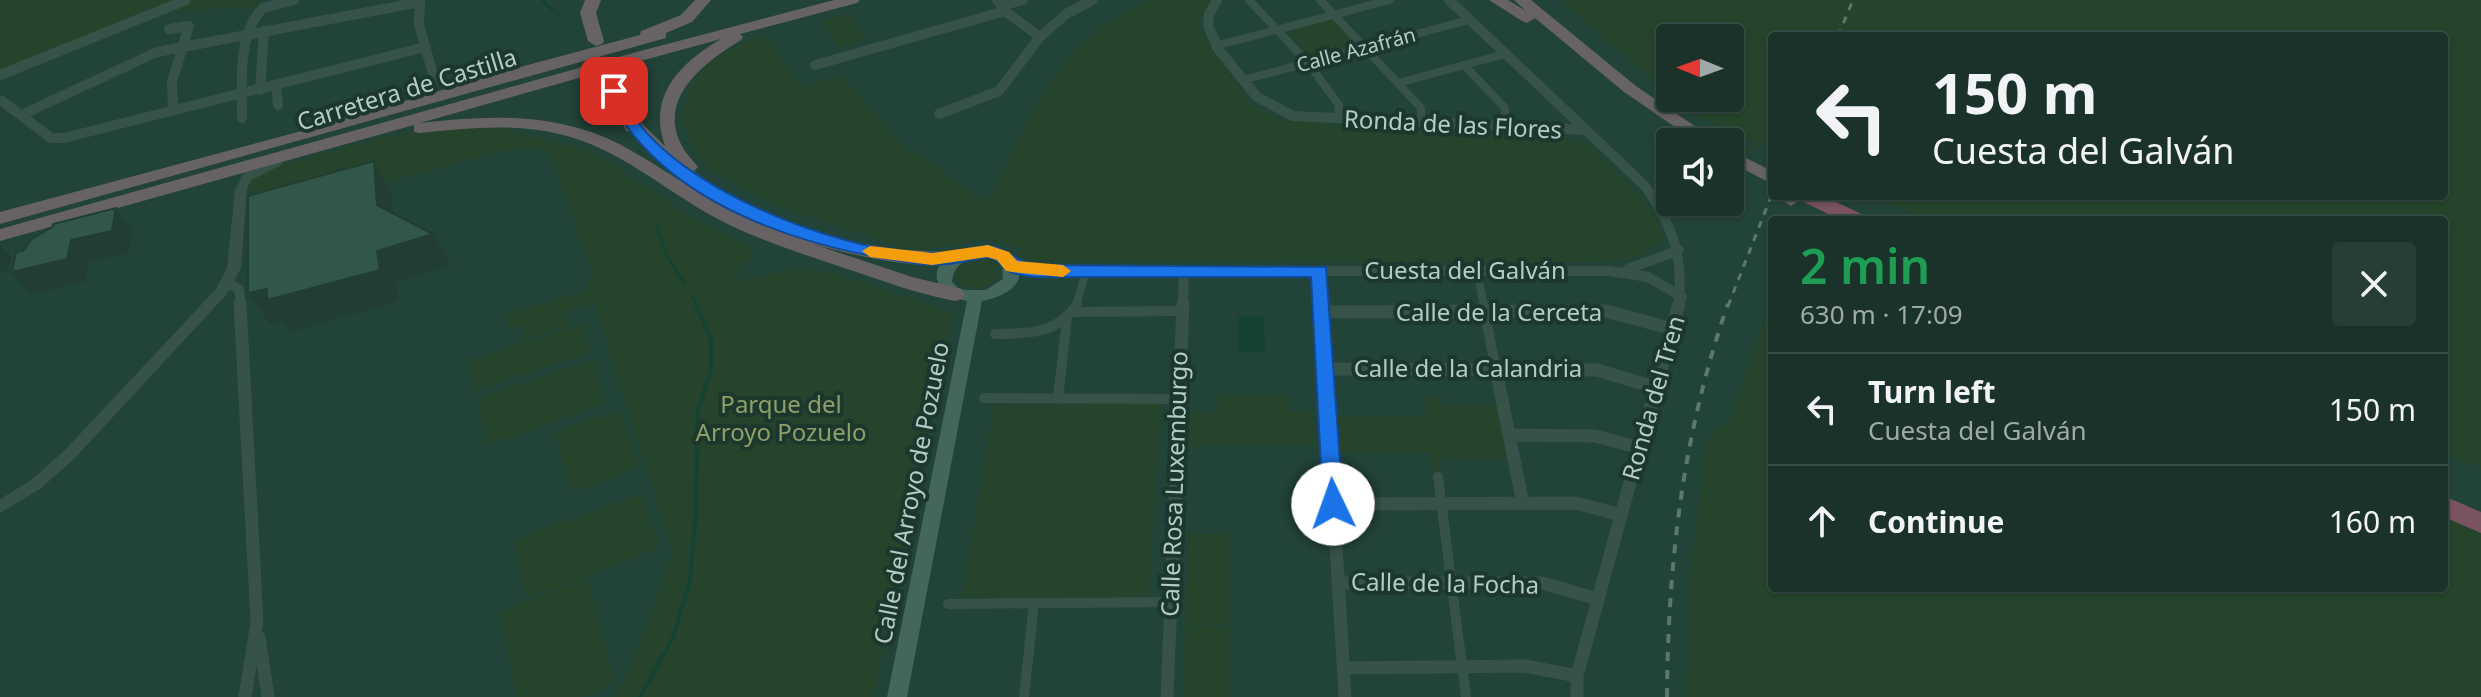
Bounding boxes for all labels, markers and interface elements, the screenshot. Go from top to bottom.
street label: Calle Azafrán [1293,21,1418,78]
north arrow [1656,24,1744,112]
map controls [1656,24,1744,216]
street label: Carretera de Castilla [293,39,521,138]
text: 150 m [1932,54,2097,130]
pin [580,57,648,125]
icon: left [1800,64,1904,168]
icon: arrive [592,69,636,113]
street label: Ronda de las Flores [1343,101,1563,146]
text: Cuesta del Galván [1932,126,2235,175]
button: sound [1656,128,1744,216]
text: 2 min [1800,233,1930,298]
button: close [2332,242,2416,326]
street label: Cuesta del Galván [1364,253,1566,286]
street label: Calle de la Cerceta [1396,295,1602,328]
text: 630 m · 17:09 [1800,296,1963,332]
street label: Ronda del Tren [1613,312,1692,484]
street label: Calle del Arroyo de Pozuelo [865,339,956,647]
street label: Calle Rosa Luxemburgo [1152,351,1195,617]
street label: Calle de la Calandria [1354,351,1582,384]
text: Turn left [1868,371,1996,412]
park label: Parque del Arroyo Pozuelo [696,387,866,448]
icon: left [1800,387,1844,431]
text: 150 m [2329,389,2416,430]
text: Cuesta del Galván [1868,412,2087,448]
position arrow [1291,462,1375,546]
icon: ahead [1800,499,1844,543]
text: Continue [1868,501,2004,542]
text: 160 m [2329,501,2416,542]
street label: Calle de la Focha [1351,564,1539,601]

